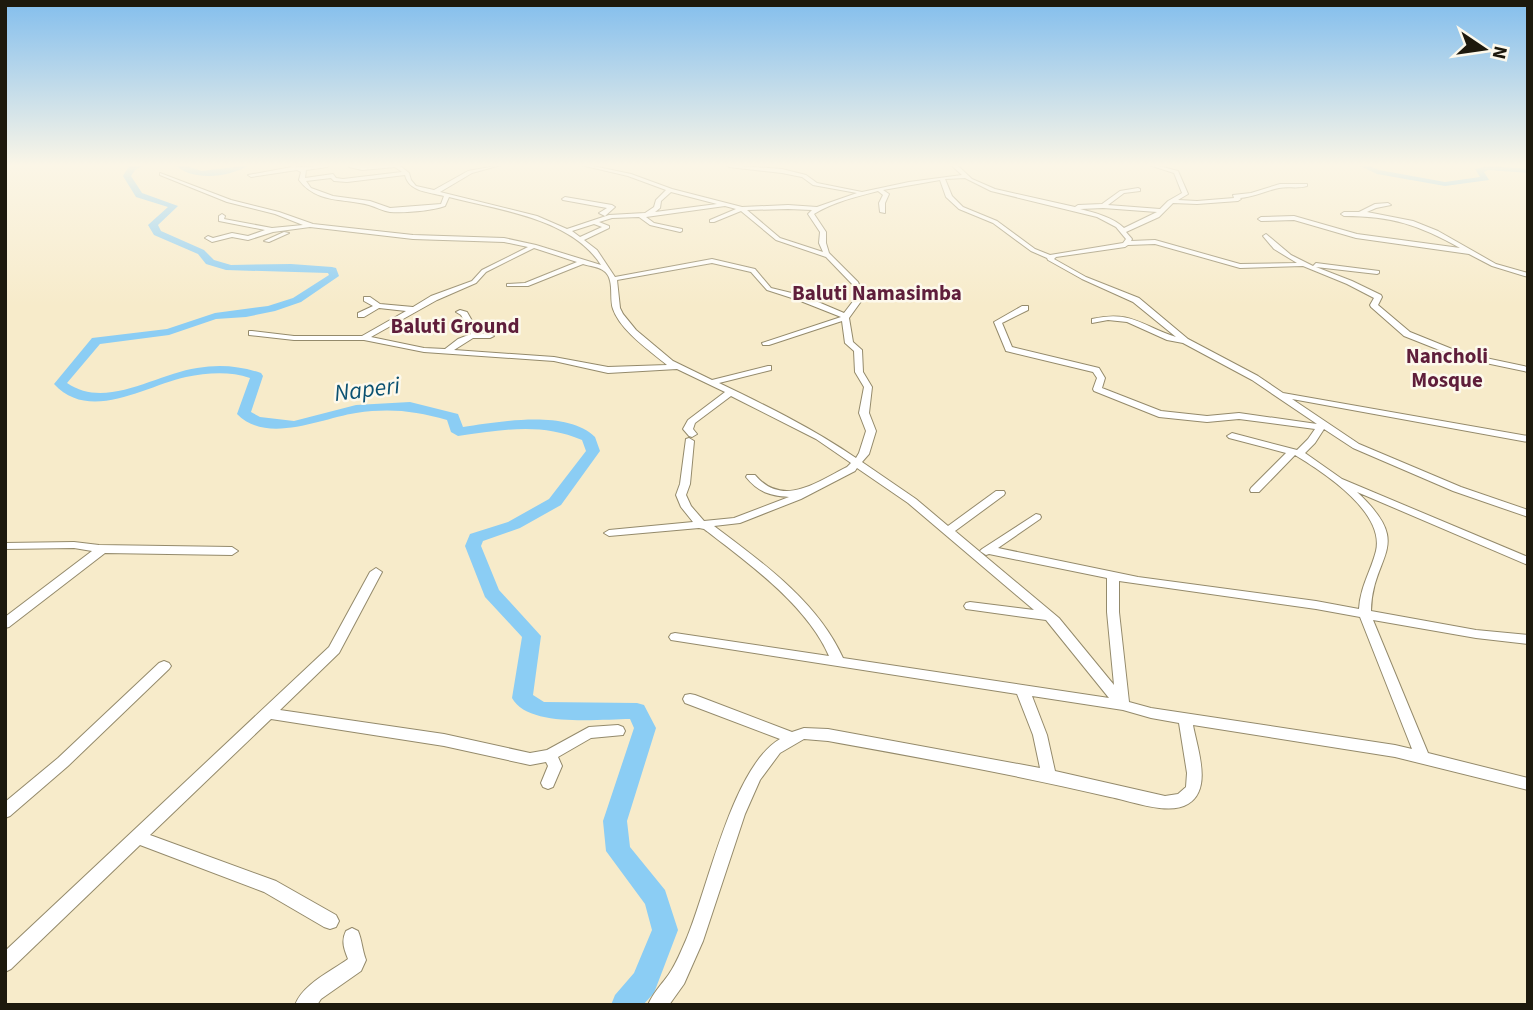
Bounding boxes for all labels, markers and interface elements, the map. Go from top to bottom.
north arrow [1449,14,1519,84]
text: N [1485,43,1514,62]
district label: Baluti Namasimba [792,278,962,308]
district label: Baluti Ground [391,311,519,341]
district label: Nancholi Mosque [1406,341,1488,395]
water label: Naperi [332,368,402,411]

